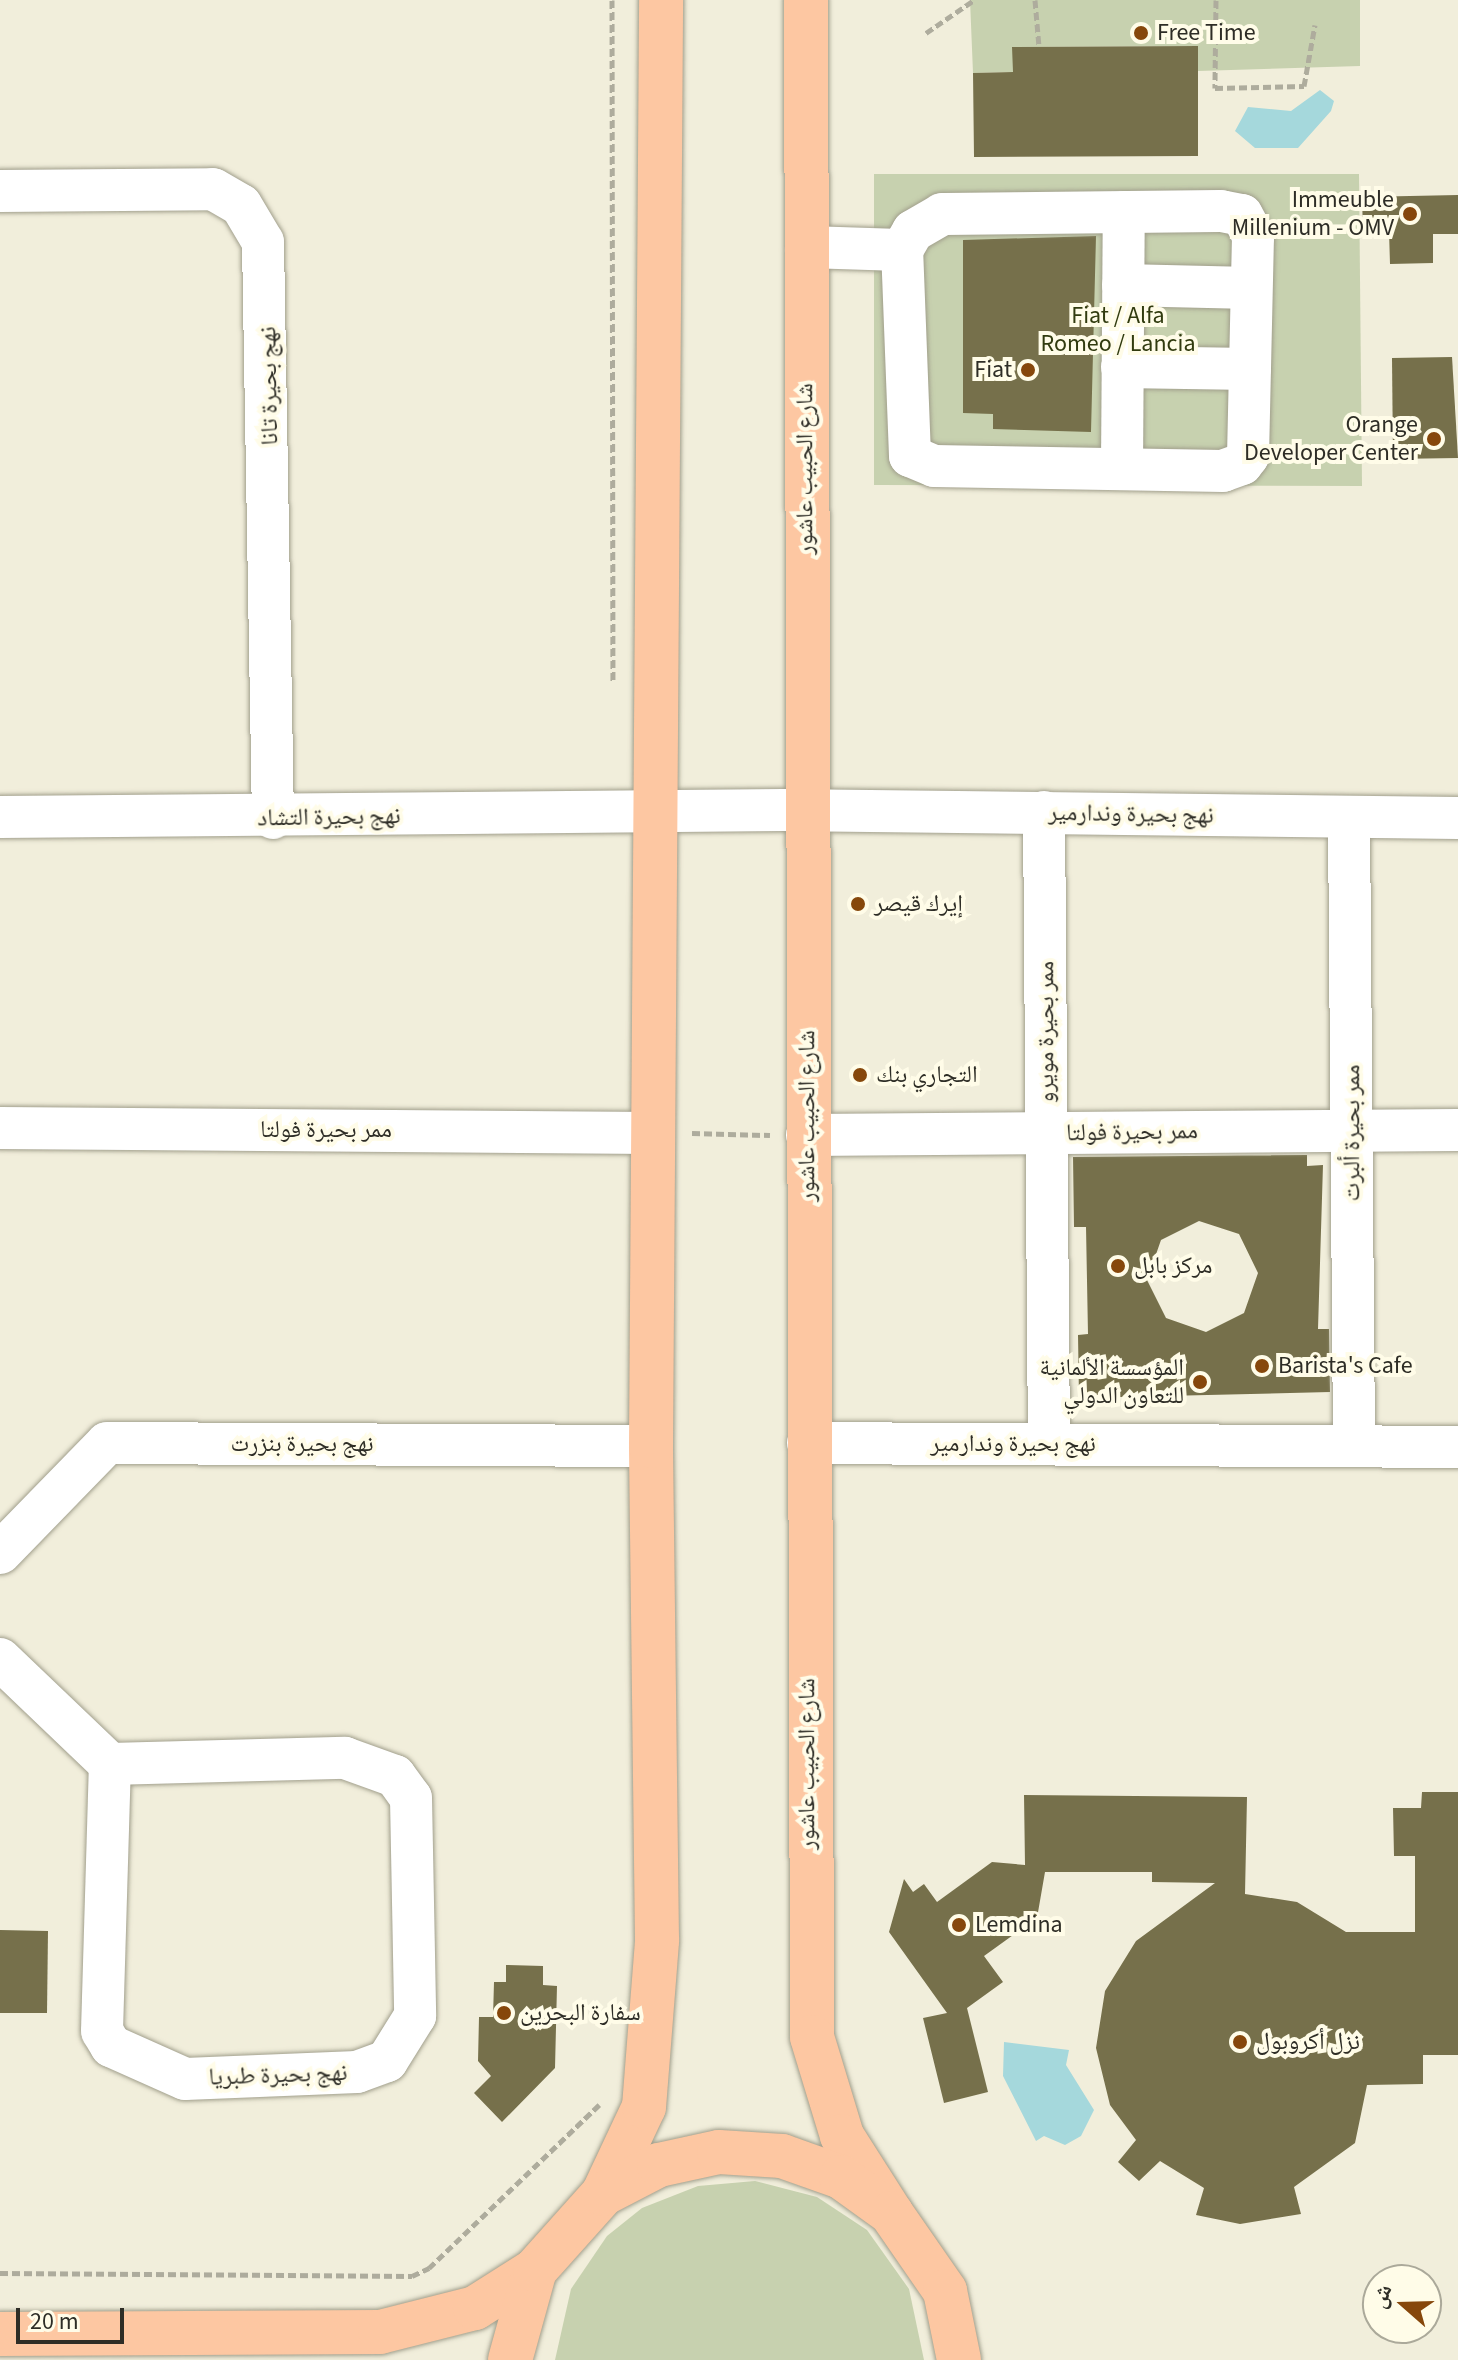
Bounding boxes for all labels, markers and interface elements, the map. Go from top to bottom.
place label: Free Time [1157,19,1256,47]
marker: Free Time [1132,24,1150,42]
place label: Immeuble Millenium - OMV [1232,186,1394,242]
marker: Immeuble Millenium - OMV [1401,205,1419,223]
park label: Fiat / Alfa Romeo / Lancia [1040,302,1196,358]
street label: نهج بحيرة تانا [254,326,284,446]
place label: Fiat [974,356,1012,384]
marker: Fiat [1019,361,1037,379]
street label: شارع الحبيب عاشور [791,383,819,555]
place label: Orange Developer Center [1244,411,1418,467]
marker: Orange Developer Center [1425,430,1443,448]
street label: نهج بحيرة وندارمير [1048,798,1214,830]
street label: نهج بحيرة التشاد [257,801,401,833]
place label: إيرك قيصر [874,890,963,918]
marker: إيرك قيصر [849,895,867,913]
street label: ممر بحيرة مويرو [1032,961,1060,1103]
street label: شارع الحبيب عاشور [793,1030,821,1202]
place label: التجاري بنك [876,1061,978,1089]
street label: ممر بحيرة ألبرت [1338,1065,1366,1201]
marker: التجاري بنك [851,1066,869,1084]
street label: ممر بحيرة فولتا [260,1116,392,1144]
street label: ممر بحيرة فولتا [1066,1116,1198,1148]
place label: مركز بابل [1134,1252,1213,1280]
marker: مركز بابل [1109,1257,1127,1275]
place label: Barista's Cafe [1278,1352,1413,1380]
place label: المؤسسة الألمانية للتعاون الدولي [1039,1354,1184,1410]
marker: Barista's Cafe [1253,1357,1271,1375]
marker: المؤسسة الألمانية للتعاون الدولي [1191,1373,1209,1391]
street label: نهج بحيرة بنزرت [230,1430,374,1458]
street label: نهج بحيرة وندارمير [930,1430,1096,1458]
street label: شارع الحبيب عاشور [793,1678,821,1850]
place label: Lemdina [975,1911,1063,1939]
marker: Lemdina [950,1916,968,1934]
place label: سفارة البحرين [520,1999,641,2027]
marker: سفارة البحرين [495,2004,513,2022]
place label: نزل أكروبول [1256,2028,1360,2056]
marker: نزل أكروبول [1231,2033,1249,2051]
street label: نهج بحيرة طبريا [208,2058,348,2092]
north arrow [1362,2264,1442,2344]
text: ش [1362,2280,1400,2313]
scale bar [20,2292,128,2342]
text: 20 m [30,2304,79,2339]

